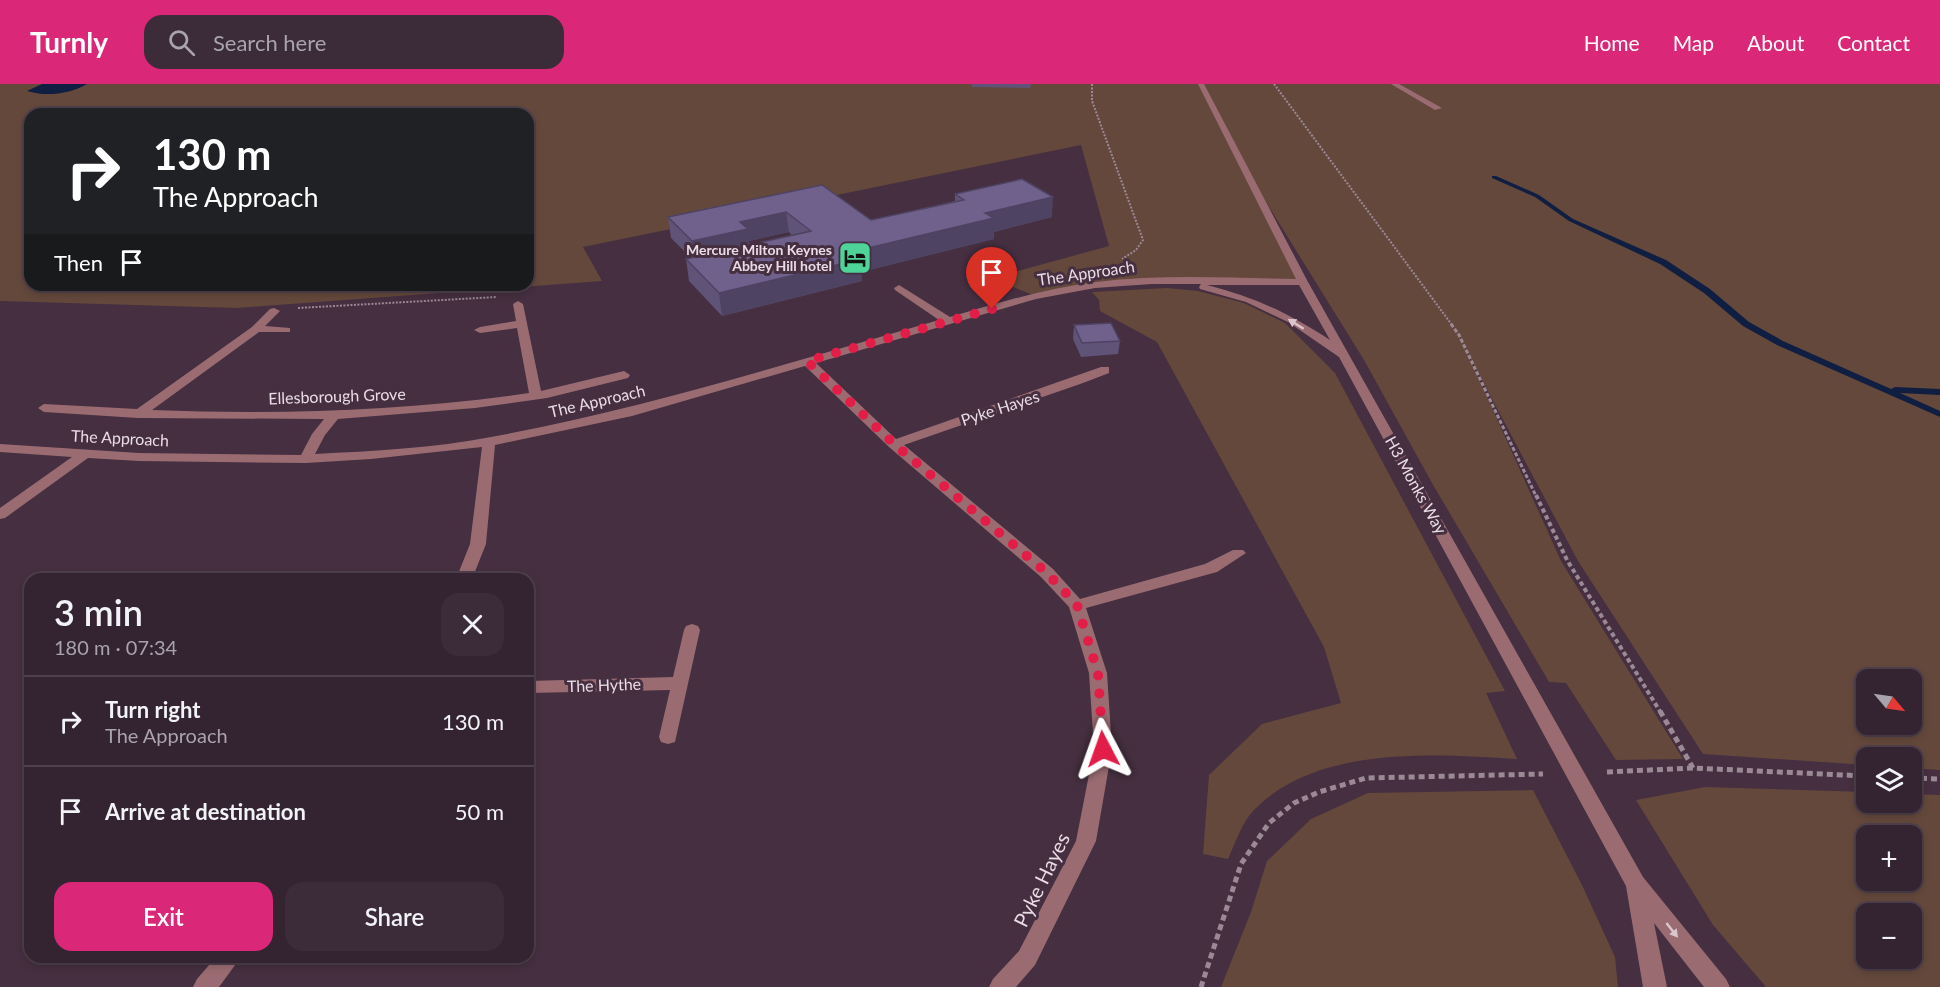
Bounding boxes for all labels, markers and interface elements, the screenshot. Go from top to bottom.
search box [144,15,564,69]
text: Turnly [30,25,108,59]
icon: search [165,26,198,59]
text: Search here [213,29,326,56]
text: Home [1584,30,1640,55]
text: Map [1673,30,1714,55]
text: About [1747,30,1804,55]
text: Contact [1837,30,1910,55]
text: 130 m [153,129,271,179]
icon: right [54,132,132,210]
text: The Approach [153,180,319,213]
hotel icon: Mercure Milton Keynes Abbey Hill hotel [837,240,873,276]
place label: Mercure Milton Keynes Abbey Hill hotel [686,241,832,274]
icon: arrive [115,246,148,279]
pin [966,247,1017,309]
text: Then [54,249,103,276]
icon: arrive [975,256,1008,289]
street label: The Approach [1036,256,1136,289]
one-way arrow [1289,318,1305,330]
street label: The Approach [547,380,647,421]
street label: Ellesborough Grove [268,384,406,407]
street label: Pyke Hayes [958,386,1041,429]
street label: The Approach [71,425,169,450]
street label: H3 Monks Way [1382,433,1451,538]
text: 3 min [54,590,143,634]
button: close [441,593,504,656]
text: 180 m · 07:34 [54,635,177,659]
north arrow [1856,669,1922,735]
map controls [1856,669,1922,969]
street label: The Hythe [567,674,641,695]
text: Turn right [105,696,200,723]
icon: right [54,705,87,738]
text: 130 m [442,708,504,735]
position arrow [1071,717,1135,781]
text: The Approach [105,723,228,747]
button: layers [1856,747,1922,813]
icon: arrive [54,795,87,828]
text: Arrive at destination [105,798,306,825]
text: 50 m [455,798,504,825]
button: + [1856,825,1922,891]
street label: Pyke Hayes [1008,829,1074,930]
button: Exit [54,882,273,951]
button: Share [285,882,504,951]
button: − [1856,903,1922,969]
one-way arrow [1665,922,1678,938]

